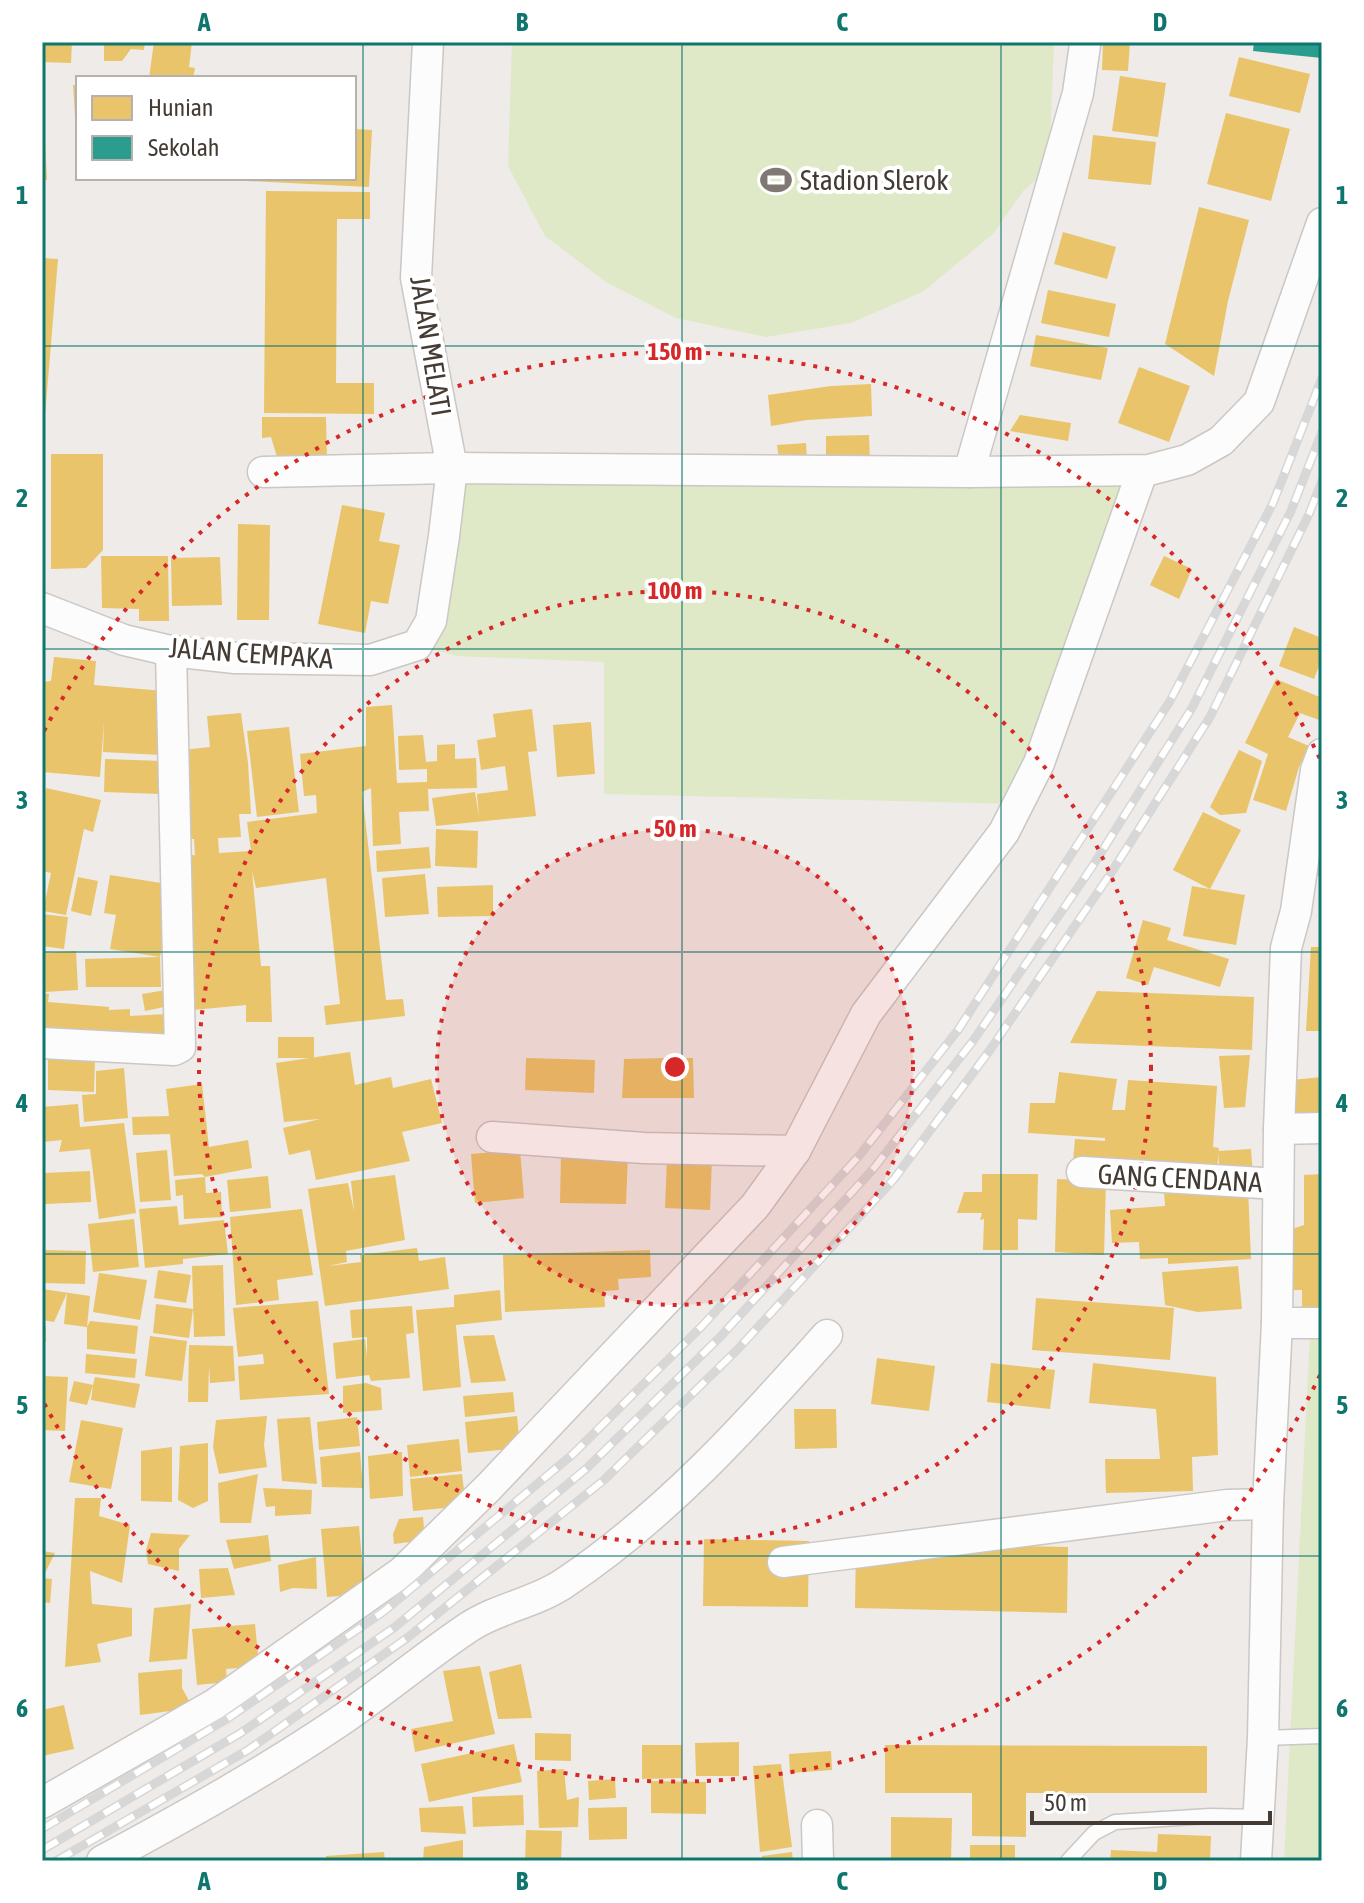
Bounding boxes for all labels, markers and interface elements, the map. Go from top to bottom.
text: A [197,7,211,37]
text: B [516,7,529,37]
text: C [836,7,848,37]
text: D [1153,7,1167,37]
legend [76,76,356,180]
text: Hunian [148,94,214,121]
text: Sekolah [148,134,220,161]
sports icon: Stadion Slerok [759,163,793,197]
place label: Stadion Slerok [800,164,949,196]
text: 1 [16,180,28,210]
text: 1 [1336,180,1348,210]
street label: JALAN MELATI [404,274,458,418]
text: 150 m [648,338,702,365]
text: 2 [16,483,28,513]
text: 2 [1336,483,1348,513]
text: 100 m [648,577,702,604]
street label: JALAN CEMPAKA [168,631,335,675]
text: 3 [16,785,28,815]
text: 3 [1336,785,1348,815]
text: 50 m [653,815,697,842]
centre of rings [661,1053,689,1081]
text: 4 [15,1088,28,1118]
text: 4 [1335,1088,1348,1118]
street label: GANG CENDANA [1097,1158,1263,1198]
text: 5 [16,1390,28,1420]
text: 5 [1336,1390,1348,1420]
text: 6 [16,1693,28,1723]
text: 6 [1336,1693,1348,1723]
scale bar [1032,1775,1270,1825]
text: 50 m [1044,1789,1087,1816]
text: A [197,1866,211,1896]
text: B [516,1866,529,1896]
text: C [836,1866,848,1896]
text: D [1153,1866,1167,1896]

